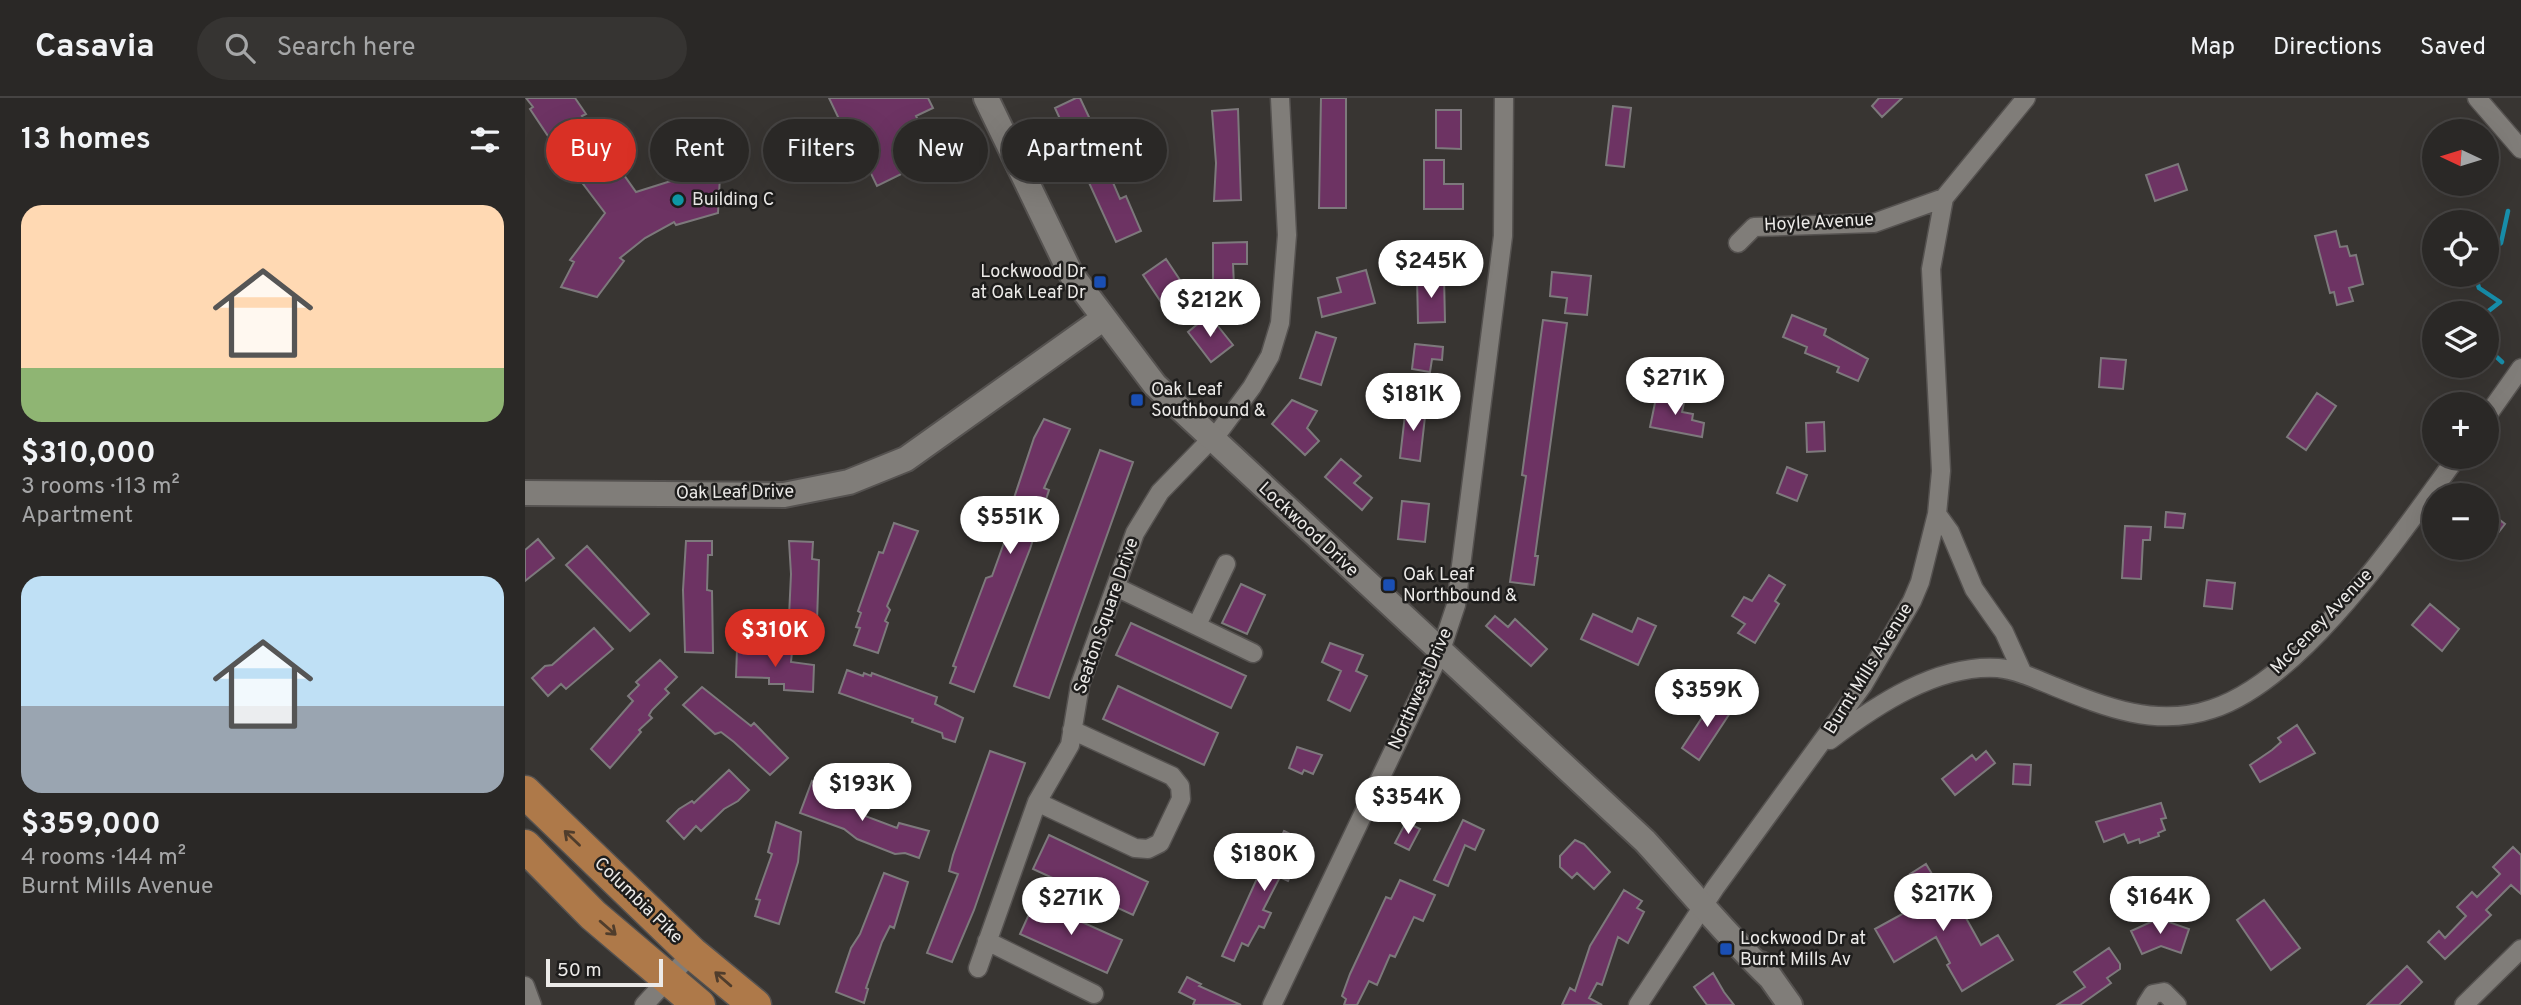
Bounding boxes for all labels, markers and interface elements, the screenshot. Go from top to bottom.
search box [197,17,687,80]
text: Casavia [35,27,155,69]
icon: search [221,29,259,67]
text: Search here [277,32,416,65]
text: Map [2190,33,2235,63]
text: Directions [2273,33,2382,63]
text: Saved [2420,33,2486,63]
chip: Buy [546,119,636,182]
chip: Rent [650,119,749,182]
chip: Filters [763,119,879,182]
chip: New [893,119,988,182]
chip: Apartment [1002,119,1167,182]
north arrow [2422,119,2499,196]
map controls [2422,119,2499,560]
icon: filters [466,121,504,159]
text: 13 homes [21,122,151,159]
place label: Building C [692,189,774,212]
marker: Building C [670,192,686,208]
street label: Hoyle Avenue [1763,209,1875,237]
button: locate [2422,210,2499,287]
pin: $245K [1382,240,1480,300]
text: $245K [1394,248,1468,277]
icon: home [200,250,326,376]
place label: Lockwood Dr at Oak Leaf Dr [971,261,1086,305]
marker: Lockwood Dr at Oak Leaf Dr [1092,274,1108,290]
pin: $212K [1161,280,1259,339]
text: $212K [1176,287,1244,316]
button: layers [2422,301,2499,378]
pin: $271K [1626,358,1724,417]
text: $271K [1642,365,1708,394]
pin: $181K [1364,374,1462,433]
place label: Oak Leaf Southbound & [1151,379,1266,423]
text: $181K [1382,381,1444,410]
marker: Oak Leaf Southbound & [1129,392,1145,408]
button: + [2422,392,2499,469]
text: $310,000 [21,436,156,473]
text: 3 rooms · 113 m² [21,473,180,502]
street label: Lockwood Drive [1253,478,1363,582]
street label: Oak Leaf Drive [676,480,794,506]
button: − [2422,483,2499,560]
pin: $551K [961,496,1059,556]
text: Apartment [21,502,133,531]
text: $551K [976,504,1044,533]
street label: Seaton Square Drive [1069,535,1145,697]
place label: Oak Leaf Northbound & [1403,564,1517,608]
street label: McCeney Avenue [2266,564,2378,680]
marker: Oak Leaf Northbound & [1381,577,1397,593]
street label: Burnt Mills Avenue [1819,599,1919,739]
pin: $310K [726,610,824,669]
text: $310K [741,617,809,646]
icon: home [200,621,326,747]
street label: Northwest Drive [1384,625,1458,753]
pin: $359K [1658,670,1756,729]
text: $359K [1671,677,1743,706]
pin: $193K [813,764,911,823]
text: $193K [828,771,896,800]
pin: $354K [1359,776,1457,836]
text: $354K [1371,784,1445,813]
text: $359,000 [21,807,161,844]
one-way arrow [564,830,581,847]
pin: $180K [1215,834,1313,893]
text: $180K [1230,841,1298,870]
text: 4 rooms · 144 m² [21,844,186,873]
street label: Columbia Pike [589,853,687,949]
text: Burnt Mills Avenue [21,873,213,902]
pin: $217K [1894,874,1992,933]
pin: $164K [2111,876,2209,936]
pin: $271K [1022,878,1120,937]
text: $217K [1910,881,1976,910]
text: $164K [2126,884,2194,913]
text: $271K [1038,885,1104,914]
one-way arrow [599,920,617,936]
place label: Lockwood Dr at Burnt Mills Av [1740,928,1866,972]
marker: Lockwood Dr at Burnt Mills Av [1718,941,1734,957]
scale bar [546,956,663,988]
text: 50 m [557,959,602,983]
one-way arrow [714,971,732,987]

